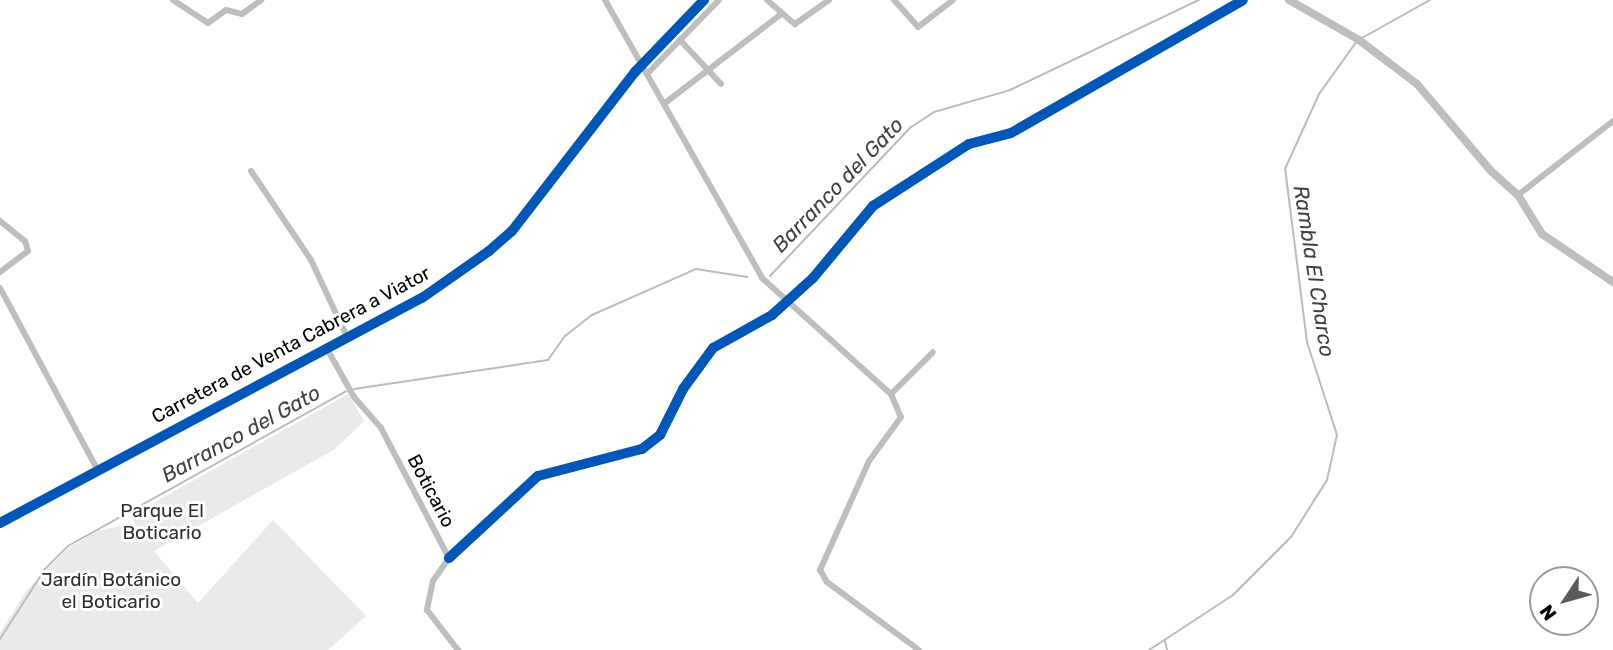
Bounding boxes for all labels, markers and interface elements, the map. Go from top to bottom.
water label: Barranco del Gato [767,112,909,258]
water label: Rambla El Charco [1288,183,1340,359]
street label: Carretera de Venta Cabrera a Viator [147,261,435,429]
water label: Barranco del Gato [157,380,325,488]
street label: Boticario [402,451,460,531]
park label: Parque El Boticario [120,500,204,544]
north arrow [1529,566,1599,636]
park label: Jardín Botánico el Boticario [41,569,181,613]
text: N [1535,600,1562,625]

